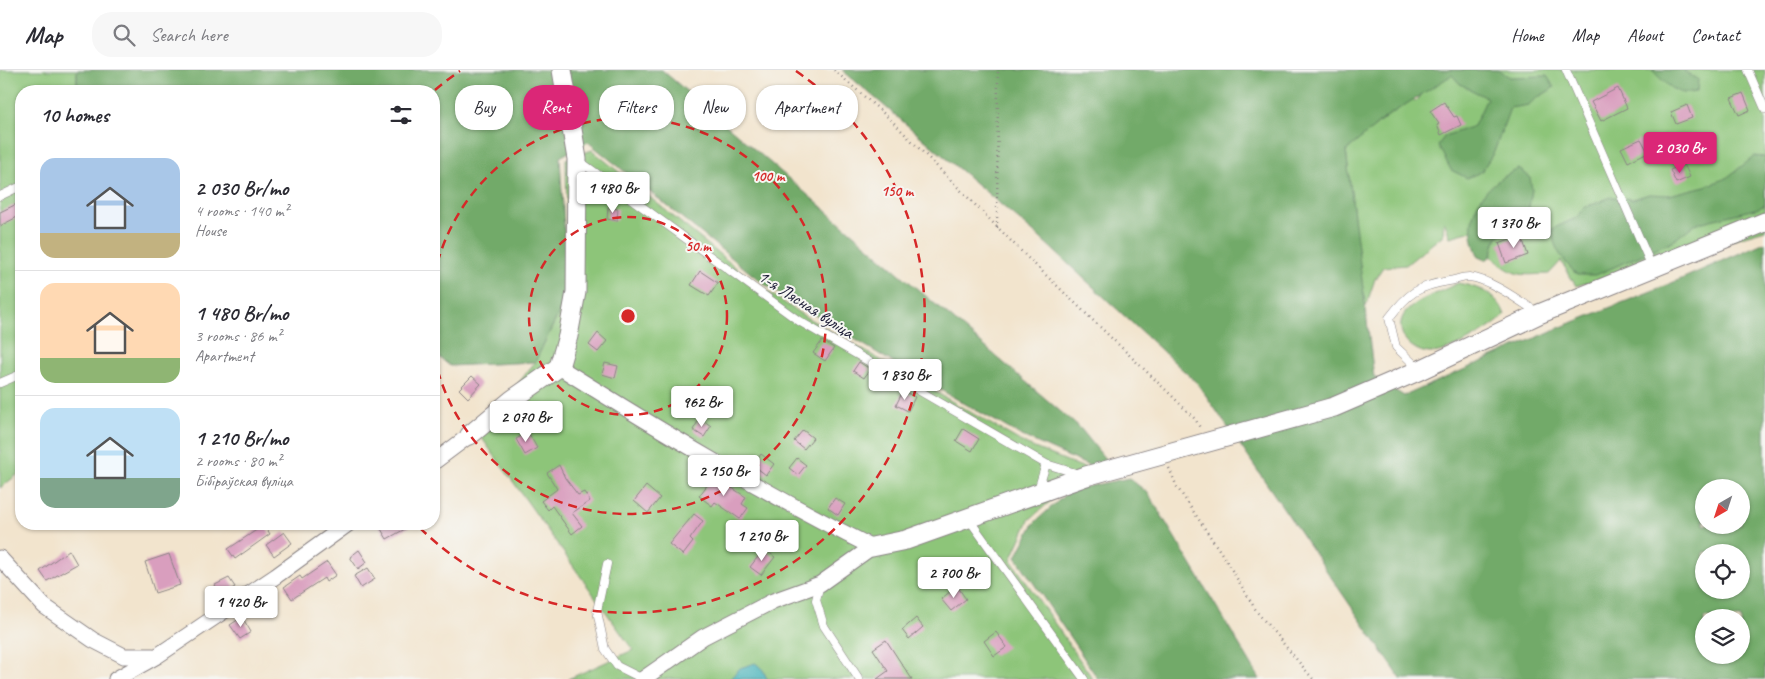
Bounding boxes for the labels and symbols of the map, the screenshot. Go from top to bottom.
pin: 2 030 Br [1628,132,1732,174]
text: 100 m [752,167,786,186]
pin: 1 480 Br [561,172,665,214]
text: 150 m [881,182,915,201]
pin: 1 370 Br [1462,206,1566,249]
text: 50 m [685,237,712,256]
street label: 1-я Лясная вуліца [754,265,859,344]
centre of rings [619,307,637,325]
pin: 1 830 Br [853,358,957,401]
pin: 962 Br [661,386,743,428]
pin: 2 070 Br [474,400,578,443]
pin: 2 150 Br [672,454,776,497]
north arrow [1695,479,1750,534]
pin: 1 210 Br [710,520,814,562]
pin: 2 700 Br [902,556,1006,599]
pin: 1 420 Br [189,586,293,628]

